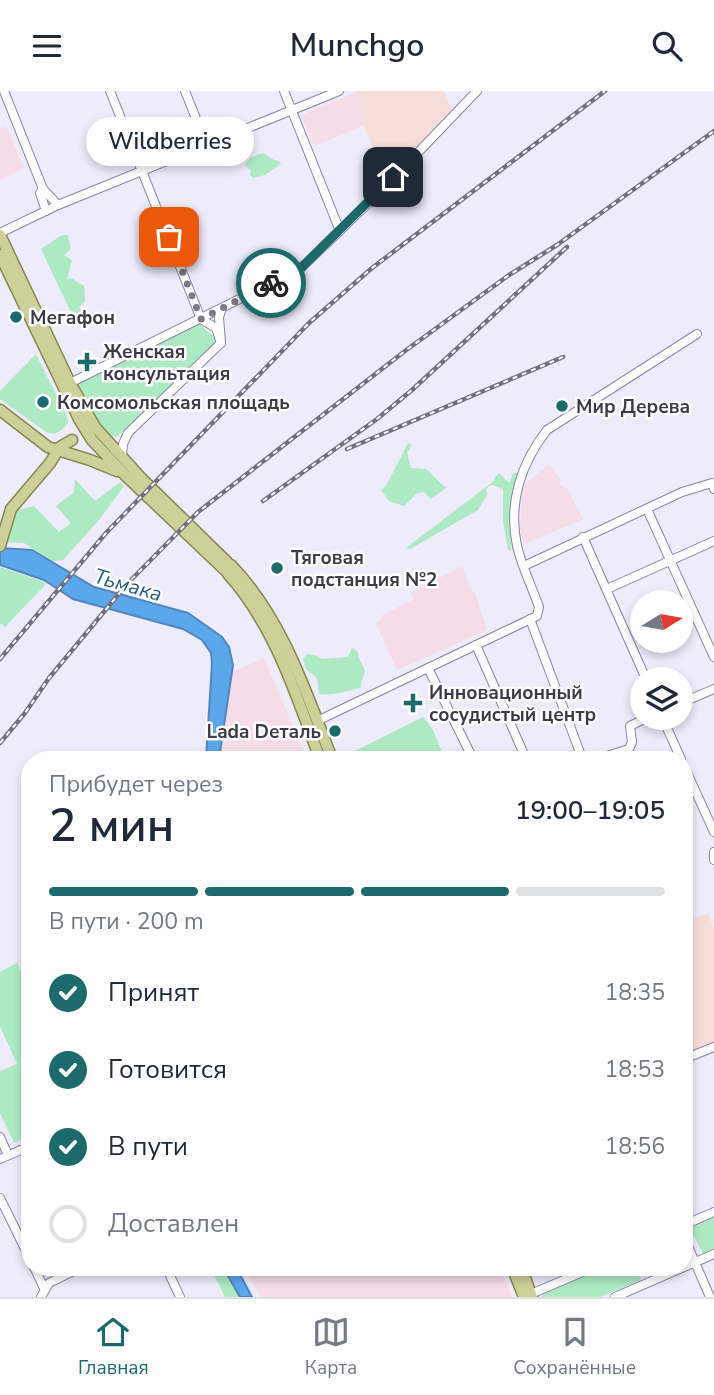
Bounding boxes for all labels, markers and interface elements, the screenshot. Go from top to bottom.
text: Munchgo [290,24,424,67]
icon: menu [28,27,66,65]
icon: search [648,27,686,65]
callout: Wildberries [85,118,253,167]
text: Wildberries [108,126,232,157]
pin [363,147,423,207]
icon: home [374,158,412,196]
pin [139,207,199,267]
icon: bag [150,218,188,256]
courier [236,248,306,318]
icon: bike [252,264,290,302]
place label: Мегафон [30,305,115,331]
marker: Мегафон [8,309,24,325]
place label: Женская консультация [103,339,230,387]
marker: Женская консультация [77,352,97,372]
place label: Комсомольская площадь [57,390,290,416]
marker: Комсомольская площадь [35,394,51,410]
place label: Мир Дерева [576,394,690,420]
marker: Мир Дерева [554,398,570,414]
place label: Тяговая подстанция №2 [291,545,437,593]
marker: Тяговая подстанция №2 [269,560,285,576]
water label: Тьмака [91,562,165,608]
north arrow [630,590,693,653]
map controls [630,590,693,730]
button: layers [630,667,693,730]
place label: Инновационный сосудистый центр [429,680,596,728]
marker: Инновационный сосудистый центр [403,693,423,713]
place label: Lada Dеталь [206,719,321,745]
marker: Lada Dеталь [327,723,343,739]
text: Прибудет через [49,769,223,800]
text: 19:00–19:05 [515,793,665,828]
text: 2 мин [49,794,174,857]
text: В пути · 200 m [49,906,204,937]
icon: check [49,974,87,1012]
text: Принят [108,975,199,1010]
text: 18:35 [605,977,665,1008]
icon: check [49,1051,87,1089]
text: Готовится [108,1052,227,1087]
text: 18:53 [605,1054,665,1085]
icon: check [49,1128,87,1166]
text: В пути [108,1129,188,1164]
text: 18:56 [605,1131,665,1162]
text: Доставлен [108,1206,239,1241]
tab: Главная [78,1313,149,1381]
tab: Карта [305,1313,357,1381]
tab: Сохранённые [513,1313,636,1381]

